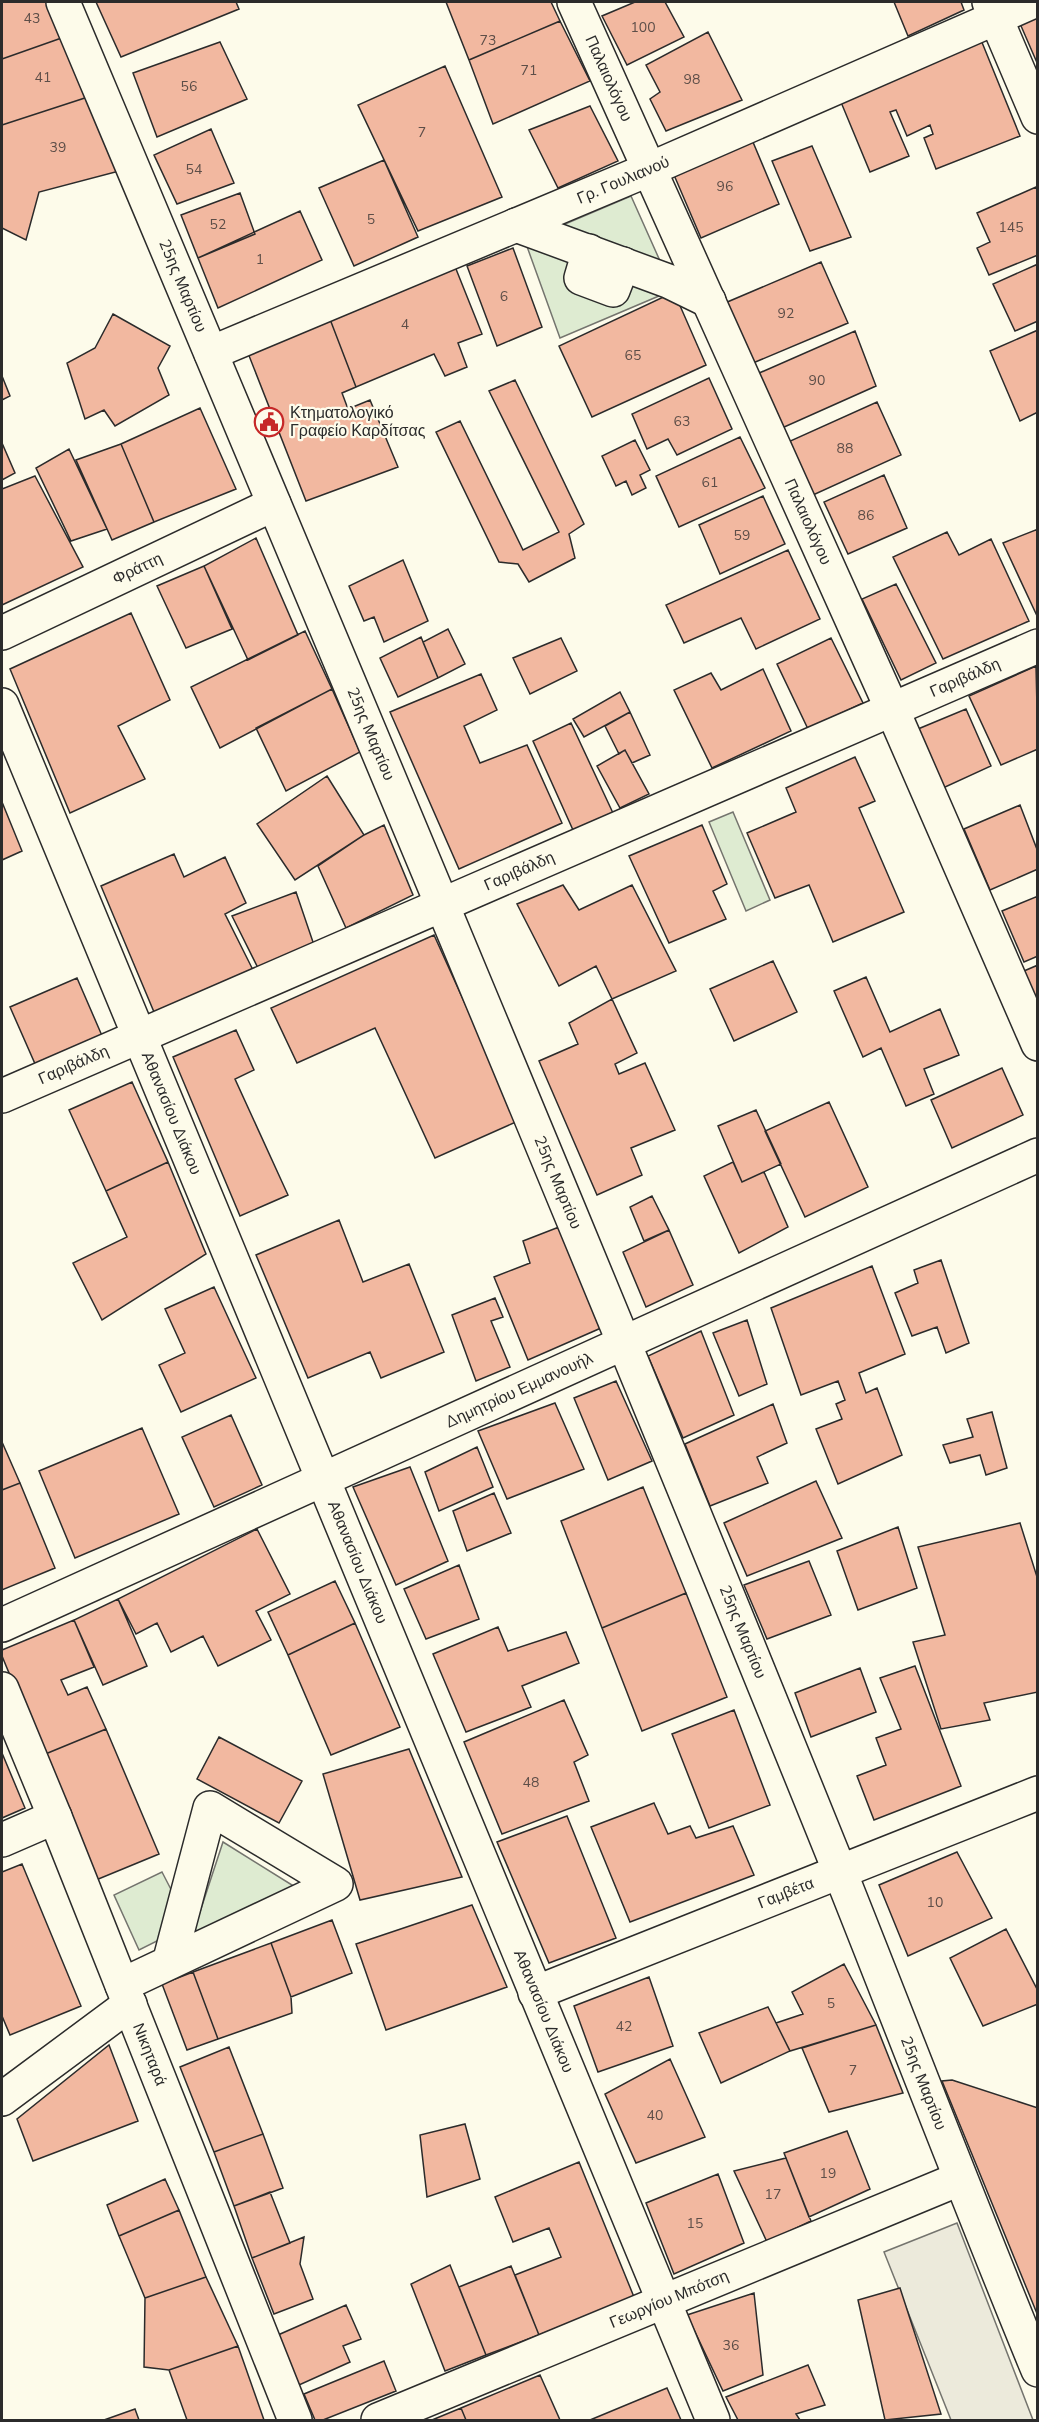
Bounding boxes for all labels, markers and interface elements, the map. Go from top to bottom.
house number: 43 [24,9,40,28]
house number: 100 [630,18,656,37]
house number: 73 [480,31,496,50]
street label: Παλαιολόγου [579,32,637,125]
house number: 71 [521,61,537,80]
house number: 41 [35,68,51,87]
house number: 98 [684,70,700,89]
house number: 56 [181,77,197,96]
house number: 7 [418,123,426,142]
house number: 39 [50,138,66,157]
street label: Γρ. Γουλιανού [574,151,673,209]
house number: 54 [186,160,202,179]
house number: 96 [717,177,733,196]
house number: 5 [367,210,375,229]
house number: 52 [210,215,226,234]
house number: 145 [998,218,1024,237]
street label: 25ης Μαρτίου [153,236,212,336]
house number: 1 [256,250,264,269]
house number: 6 [500,287,508,306]
house number: 92 [778,304,794,323]
house number: 4 [401,315,409,334]
house number: 65 [625,346,641,365]
house number: 90 [809,371,825,390]
place label: Κτηματολογικό Γραφείο Καρδίτσας [290,402,426,442]
public building icon: Κτηματολογικό Γραφείο Καρδίτσας [253,406,285,438]
house number: 63 [674,412,690,431]
house number: 88 [837,439,853,458]
house number: 61 [702,473,718,492]
street label: Παλαιολόγου [779,475,837,568]
house number: 86 [858,506,874,525]
house number: 59 [734,526,750,545]
street label: Φράττη [109,547,166,590]
street label: Γαριβάλδη [926,653,1004,703]
street label: 25ης Μαρτίου [341,684,400,784]
street label: Γαριβάλδη [481,846,558,896]
street label: Γαριβάλδη [35,1040,112,1090]
street label: Αθανασίου Διάκου [136,1048,207,1178]
street label: 25ης Μαρτίου [529,1133,587,1232]
street label: Δημητρίου Εμμανουήλ [442,1347,597,1433]
street label: Αθανασίου Διάκου [322,1497,393,1627]
street label: 25ης Μαρτίου [714,1582,771,1682]
house number: 48 [523,1773,539,1792]
street label: Γαμβέτα [755,1872,817,1914]
house number: 10 [927,1893,943,1912]
street label: Αθανασίου Διάκου [508,1946,579,2076]
house number: 5 [827,1994,835,2013]
house number: 42 [616,2017,632,2036]
street label: Νικηταρά [127,2020,172,2089]
street label: 25ης Μαρτίου [895,2033,952,2133]
house number: 7 [849,2061,857,2080]
house number: 40 [647,2106,663,2125]
house number: 19 [820,2164,836,2183]
house number: 17 [765,2185,781,2204]
house number: 15 [687,2214,703,2233]
street label: Γεωργίου Μπότση [606,2265,732,2334]
house number: 36 [723,2336,739,2355]

